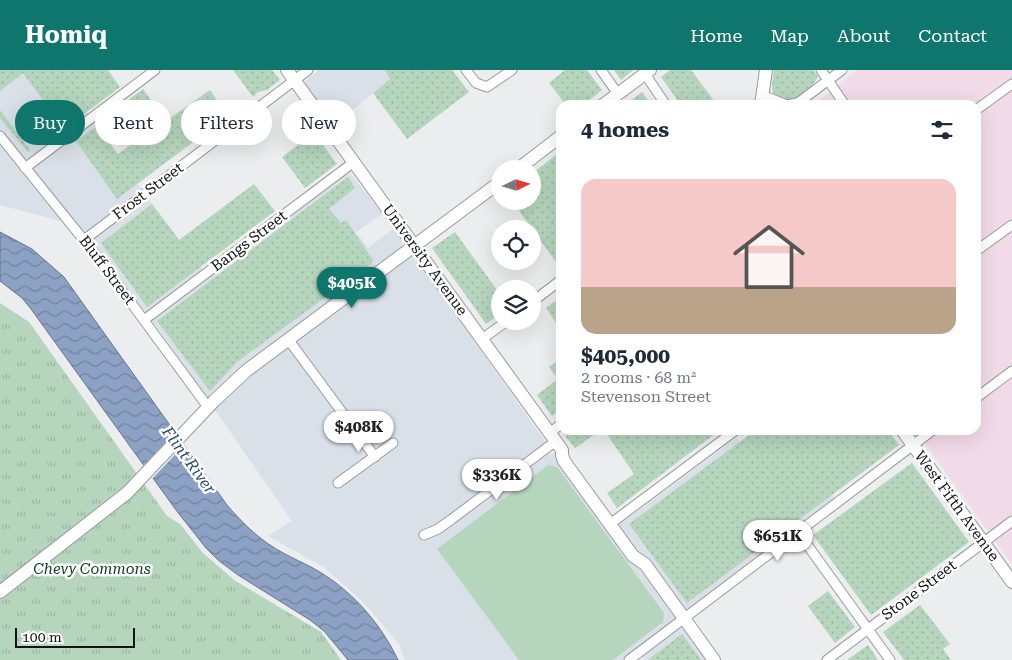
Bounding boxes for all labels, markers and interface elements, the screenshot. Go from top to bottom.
text: Homiq [25,21,107,49]
text: Home [690,25,742,46]
text: Map [770,25,809,46]
text: About [837,25,890,46]
text: Contact [918,25,987,46]
chip: Buy [15,100,85,145]
chip: Rent [95,100,171,145]
chip: Filters [181,100,272,145]
chip: New [282,100,356,145]
icon: filters [928,116,956,144]
text: 4 homes [581,118,669,142]
street label: Frost Street [109,158,187,223]
north arrow [491,160,541,210]
map controls [491,160,541,330]
street label: University Avenue [379,201,471,319]
street label: Bangs Street [208,206,291,275]
icon: home [724,212,814,302]
button: locate [491,220,541,270]
street label: Bluff Street [75,232,139,308]
pin: $405K [317,266,387,309]
text: $405K [328,273,376,292]
button: layers [491,280,541,330]
text: $405,000 [581,344,670,368]
text: 2 rooms · 68 m² [581,368,696,387]
text: Stevenson Street [581,387,711,406]
pin: $408K [324,410,394,453]
text: $408K [335,417,383,436]
water label: Flint River [158,422,220,498]
street label: West Fifth Avenue [911,447,1003,565]
pin: $336K [462,458,532,501]
text: $336K [473,465,521,484]
pin: $651K [743,520,813,562]
text: $651K [754,526,802,545]
street label: Stone Street [878,556,960,624]
park label: Chevy Commons [33,560,151,578]
scale bar [15,625,135,648]
text: 100 m [22,629,62,645]

